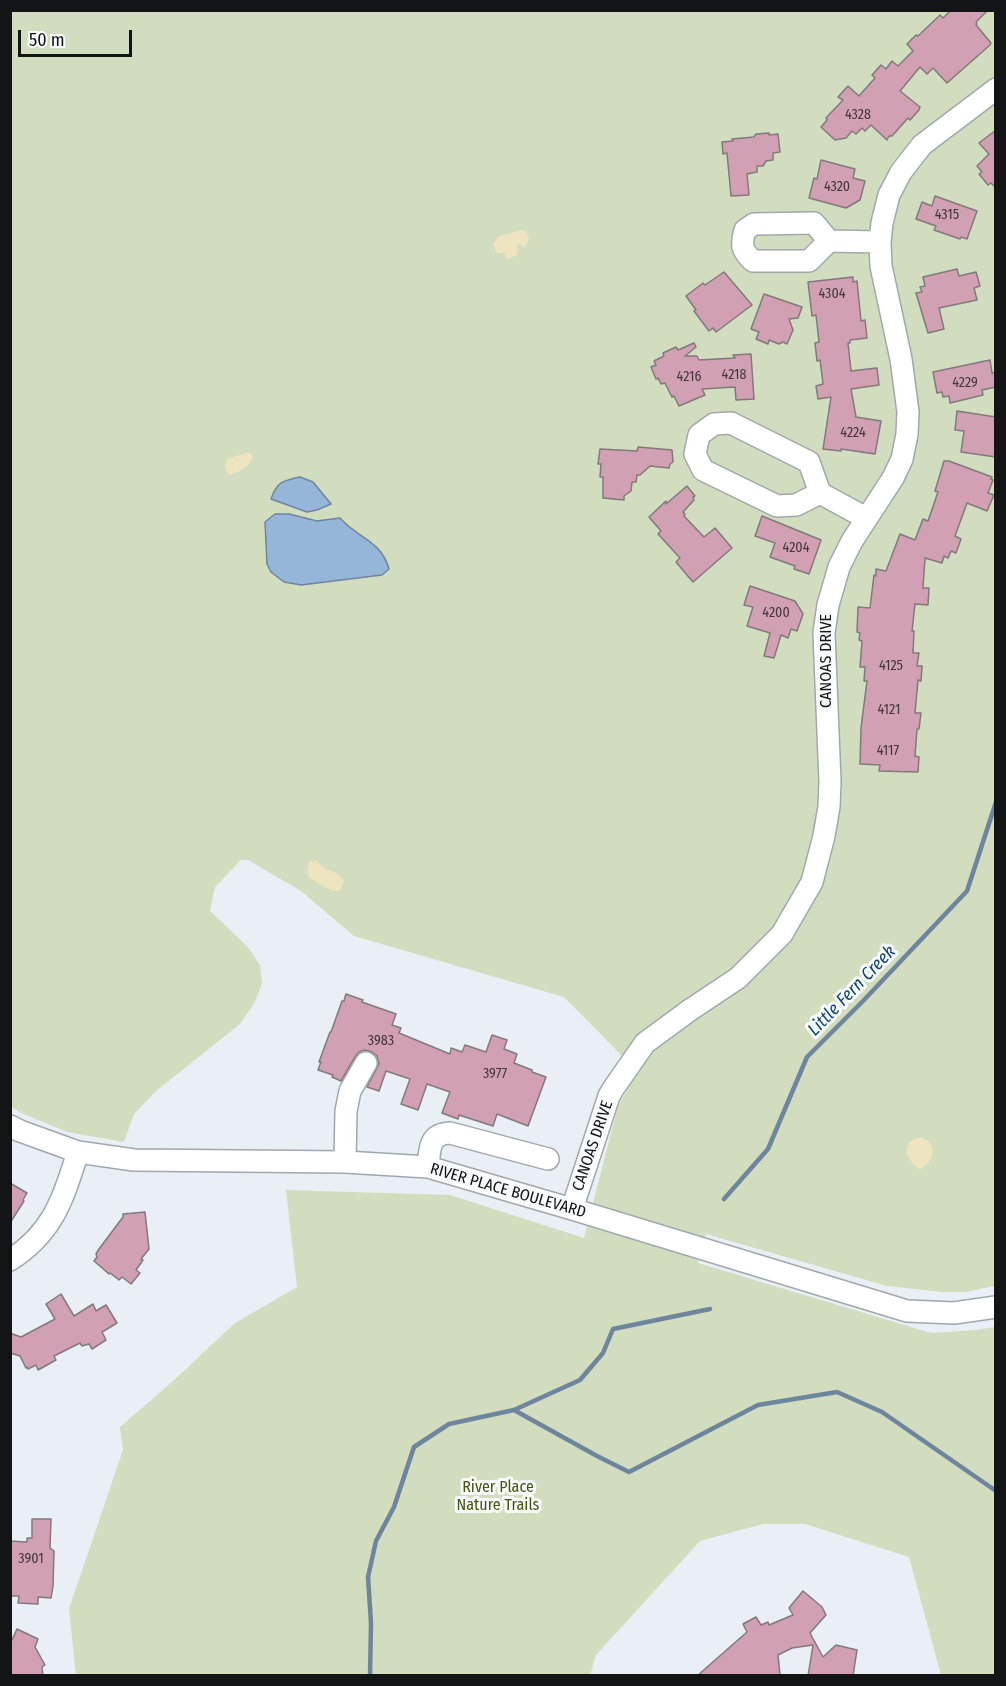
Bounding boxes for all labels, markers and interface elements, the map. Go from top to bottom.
scale bar [21,18,135,56]
text: 50 m [29,29,65,51]
house number: 4328 [845,107,871,123]
house number: 4320 [824,179,850,195]
house number: 4315 [935,207,959,223]
house number: 4304 [819,286,845,302]
house number: 4218 [722,367,746,383]
house number: 4216 [677,369,701,385]
house number: 4229 [952,375,978,391]
house number: 4224 [840,425,866,441]
house number: 4204 [783,540,809,556]
house number: 4200 [762,605,790,621]
street label: CANOAS DRIVE [817,614,837,708]
house number: 4125 [879,658,903,674]
house number: 4121 [878,702,900,718]
house number: 4117 [877,743,899,759]
water label: Little Fern Creek [804,941,900,1041]
house number: 3983 [368,1033,394,1049]
house number: 3977 [483,1066,507,1082]
street label: CANOAS DRIVE [569,1098,617,1194]
street label: RIVER PLACE BOULEVARD [428,1160,588,1222]
park label: River Place Nature Trails [457,1478,539,1516]
house number: 3901 [18,1551,44,1567]

